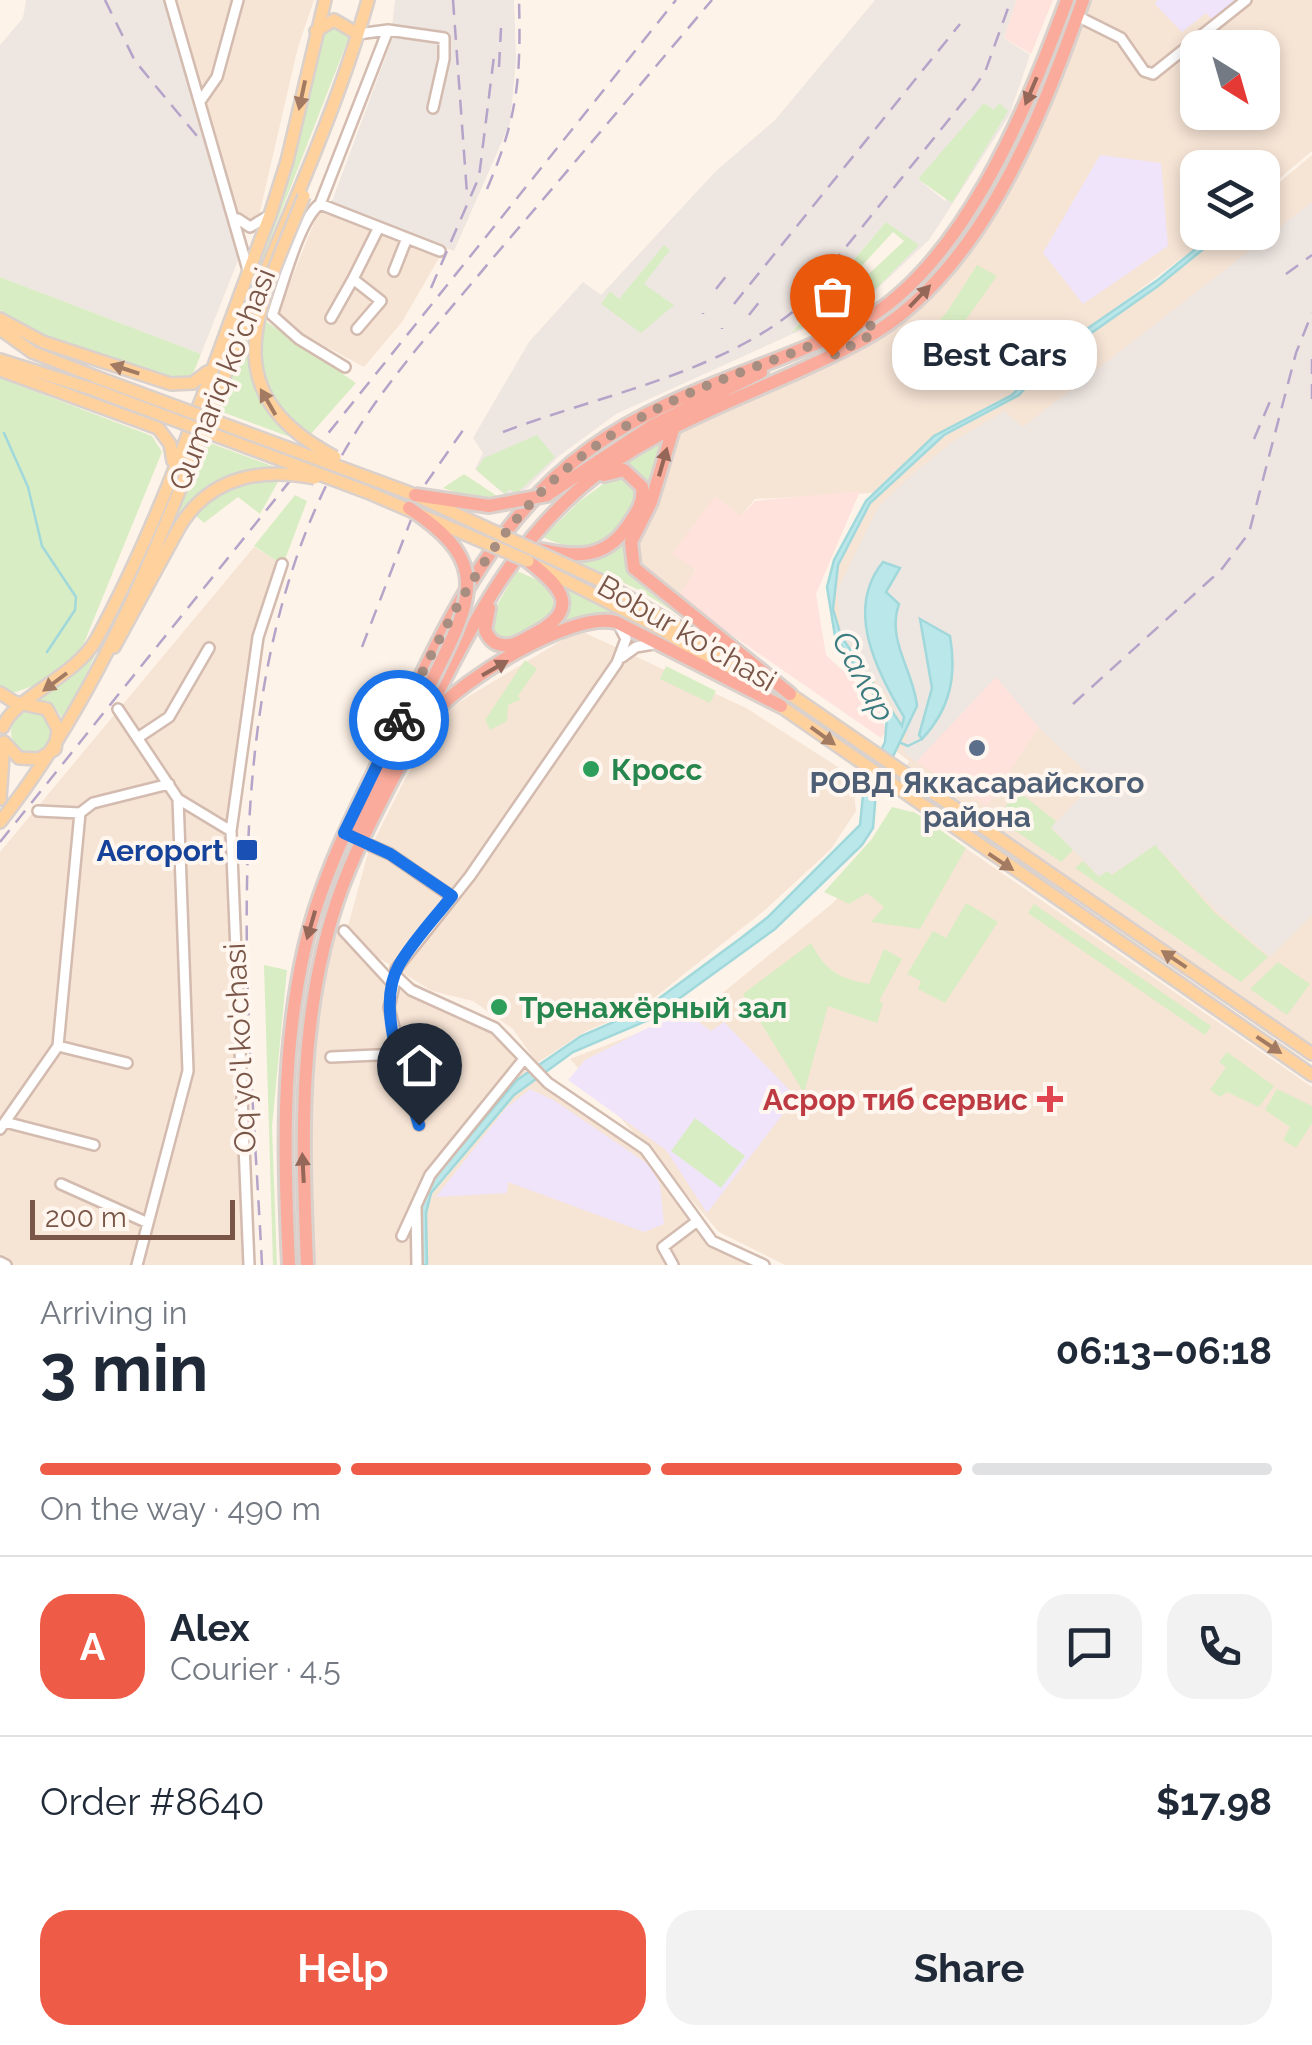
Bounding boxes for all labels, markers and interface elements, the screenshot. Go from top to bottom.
north arrow [1180,30,1280,130]
map controls [1180,30,1280,250]
one-way arrow [1022,76,1038,106]
one-way arrow [293,79,309,110]
button: layers [1180,150,1280,250]
pin [790,254,875,357]
street label: Qumariq ko'chasi [162,263,282,495]
icon: bag [805,269,860,324]
one-way arrow [908,284,931,308]
callout: Best Cars [892,321,1097,391]
text: Best Cars [922,336,1067,373]
one-way arrow [110,361,140,376]
one-way arrow [260,388,278,416]
one-way arrow [656,447,671,477]
street label: Bobur ko'chasi [591,568,783,698]
water label: Салар [825,624,903,728]
one-way arrow [480,660,509,677]
courier [349,670,449,770]
one-way arrow [42,672,68,692]
icon: bike [372,693,427,748]
one-way arrow [809,726,836,745]
marker: РОВД Яккасарайского района [966,737,988,759]
place label: Кросс [611,752,703,787]
marker: Кросс [580,758,602,780]
place label: РОВД Яккасарайского района [809,765,1145,834]
place label: Aeroport [96,833,224,868]
marker: Aeroport [234,837,260,863]
one-way arrow [987,852,1014,871]
one-way arrow [303,910,318,941]
street label: Oq yo'l ko'chasi [217,942,263,1154]
one-way arrow [1160,950,1187,969]
place label: Тренажёрный зал [519,990,787,1025]
marker: Тренажёрный зал [488,996,510,1018]
pin [377,1023,462,1126]
one-way arrow [1256,1036,1283,1054]
icon: home [392,1038,447,1093]
place label: Асрор тиб сервис [763,1082,1028,1117]
marker: Асрор тиб сервис [1037,1086,1063,1112]
one-way arrow [295,1151,311,1183]
scale bar [30,1195,235,1240]
text: 200 m [45,1201,127,1234]
text: Arriving in [40,1294,187,1331]
text: 06:13–06:18 [1056,1328,1272,1373]
text: 3 min [40,1330,208,1406]
text: On the way · 490 m [40,1490,321,1527]
button: chat [1037,1594,1142,1699]
button: phone [1167,1594,1272,1699]
text: Alex [170,1605,250,1650]
text: A [80,1624,105,1669]
text: Courier · 4.5 [170,1650,341,1687]
text: Order #8640 [40,1779,265,1824]
text: $17.98 [1156,1779,1272,1824]
button: Help [40,1910,646,2025]
button: Share [666,1910,1272,2025]

